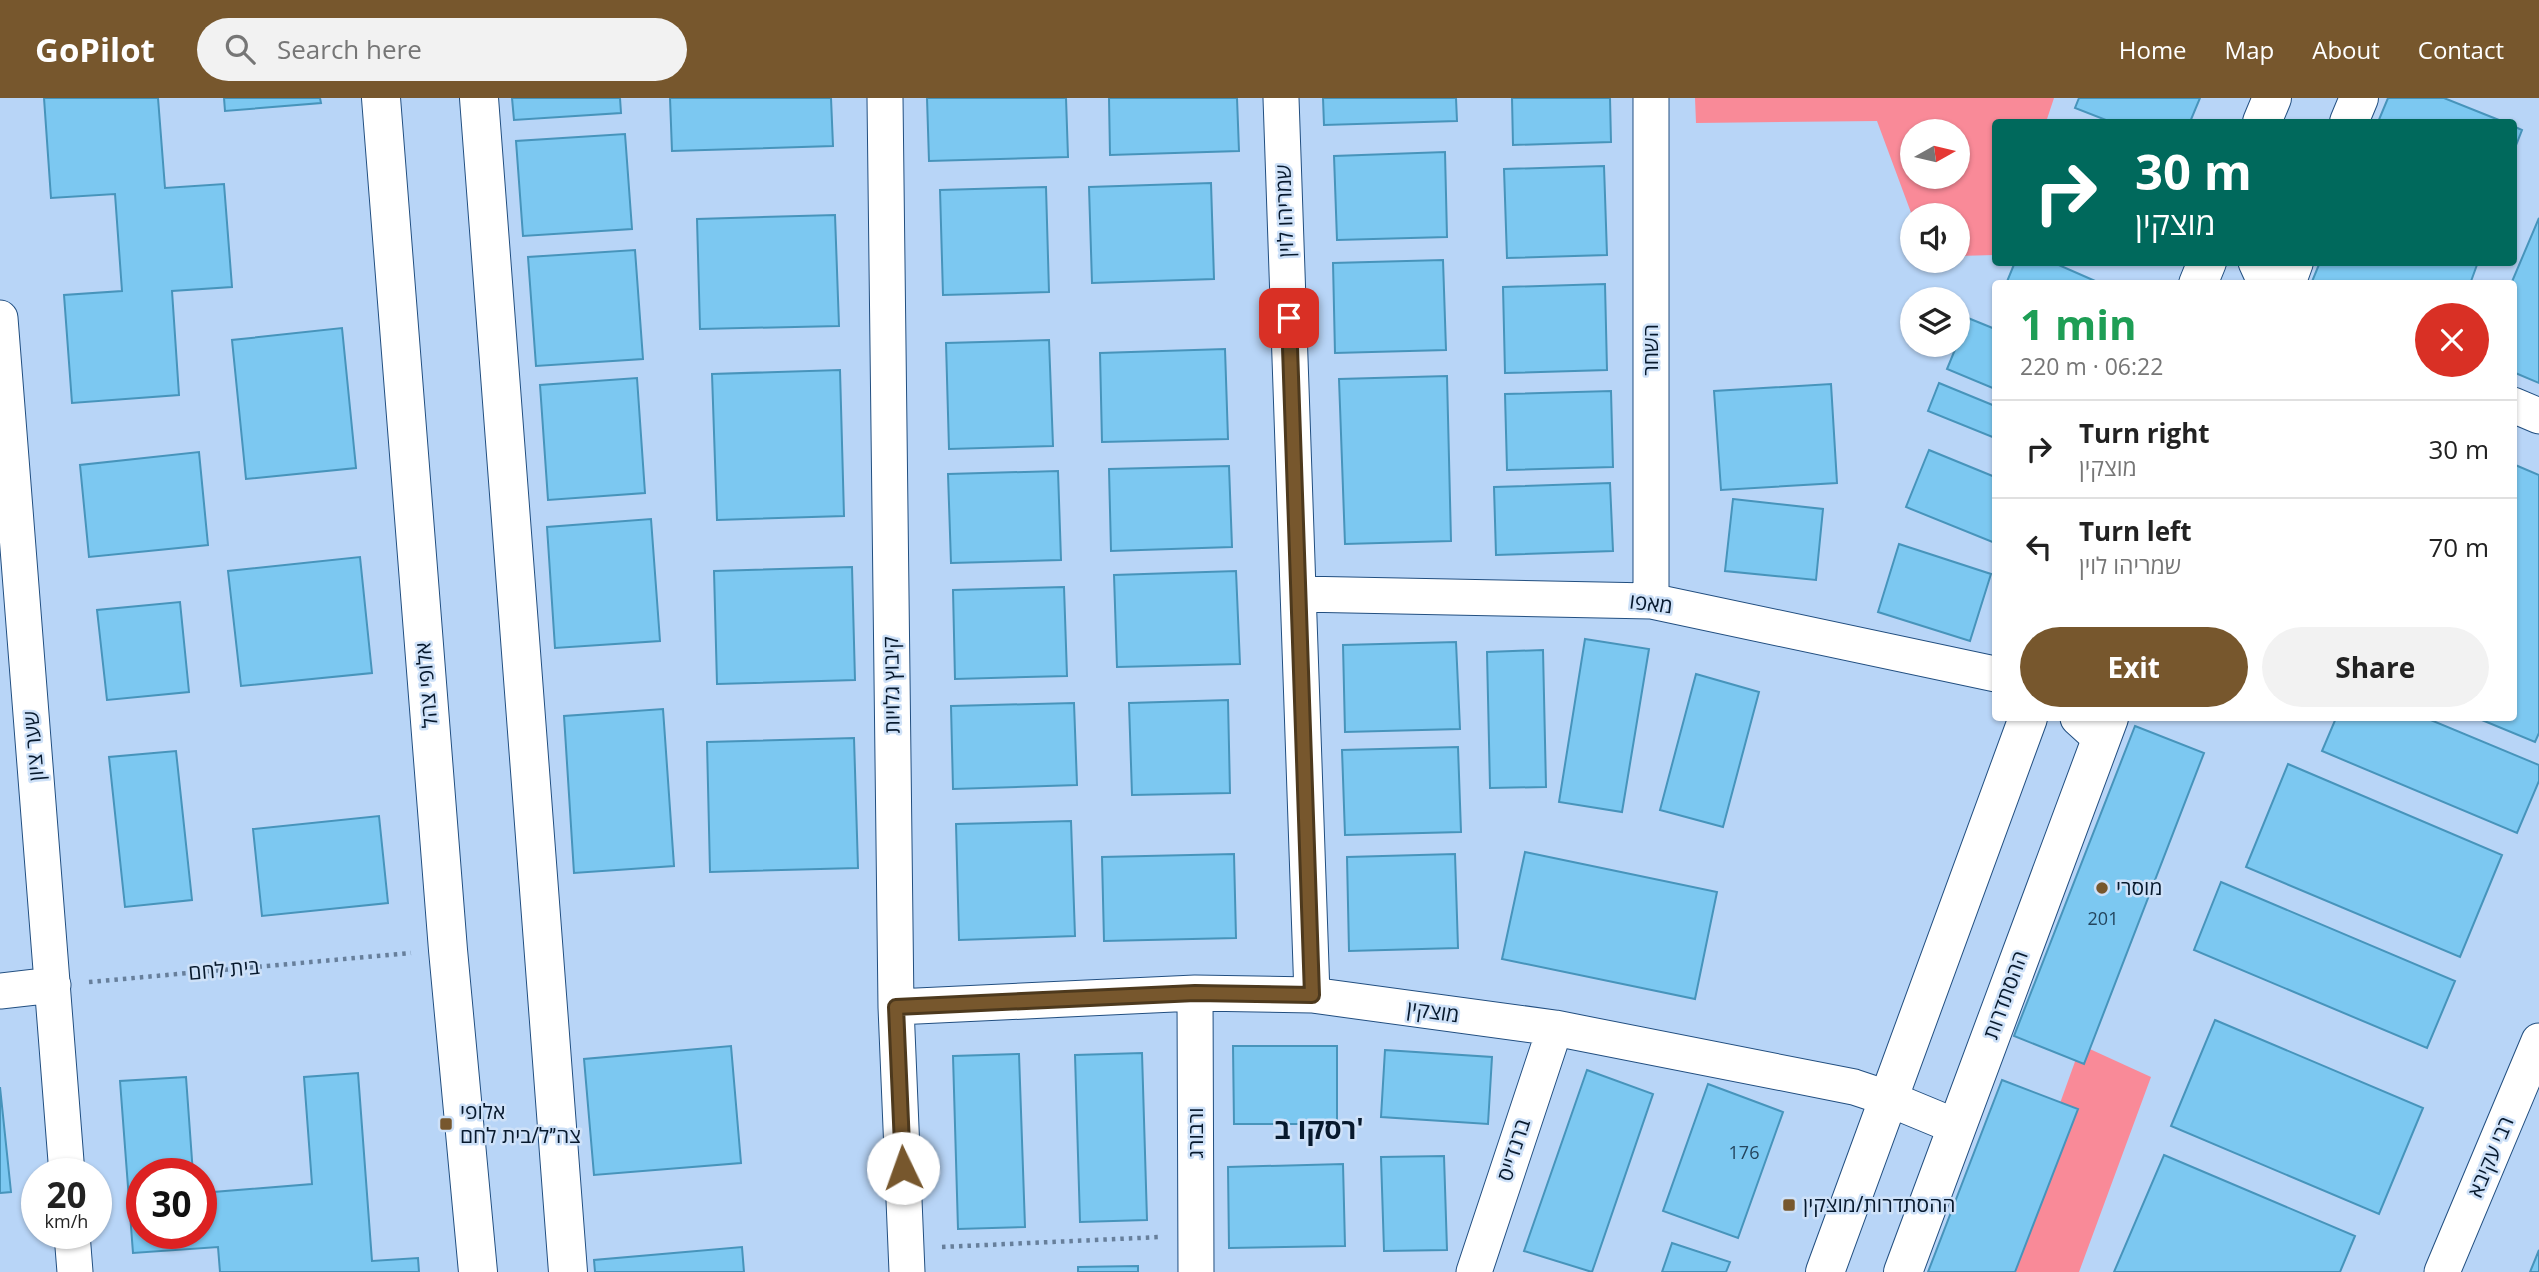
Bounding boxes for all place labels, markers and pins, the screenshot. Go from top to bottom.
pin [1259,288,1319,348]
place label: מוסרי [2116,873,2162,901]
marker: מוסרי [2094,880,2110,896]
place label: אלופי צה״ל/בית לחם [460,1097,581,1149]
marker: אלופי צה״ל/בית לחם [438,1116,454,1132]
place label: ההסתדרות/מוצקין [1803,1190,1956,1218]
marker: ההסתדרות/מוצקין [1781,1197,1797,1213]

